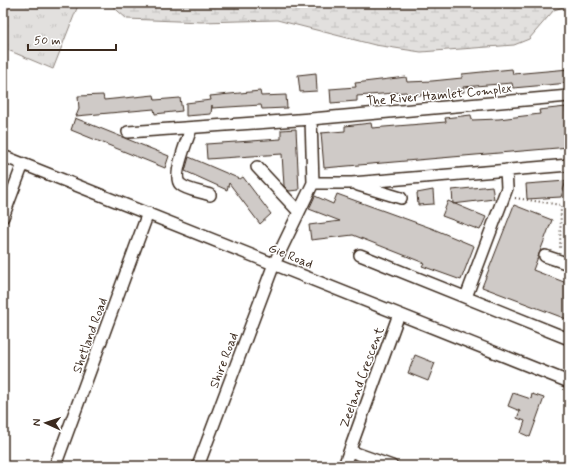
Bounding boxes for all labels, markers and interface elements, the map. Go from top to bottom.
scale bar [28,26,116,52]
text: 50 m [34,33,61,49]
street label: The River Hamlet Complex [366,81,513,110]
street label: Gie Road [266,240,315,273]
street label: Shetland Road [69,295,112,376]
street label: Zeeland Crescent [336,324,389,430]
street label: Shire Road [206,330,243,391]
north arrow [26,403,66,443]
text: N [30,419,44,427]

